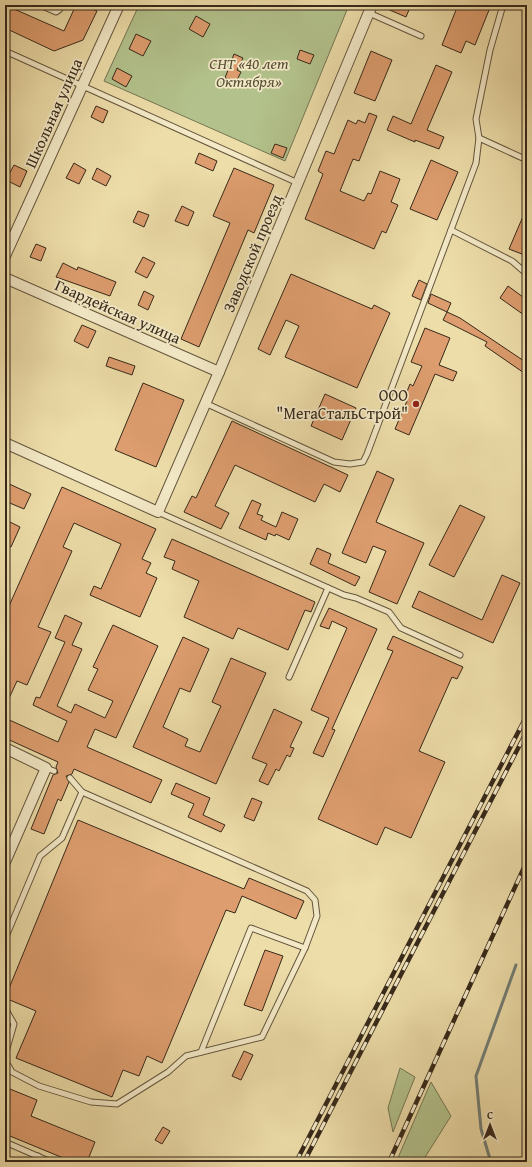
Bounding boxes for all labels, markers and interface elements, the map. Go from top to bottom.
park label: СНТ «40 лет Октября» [209,51,289,93]
street label: Школьная улица [18,54,88,172]
street label: Заводской проезд [216,190,288,316]
street label: Гвардейская улица [51,272,185,350]
place label: ООО "МегаСтальСтрой" [276,383,408,425]
marker: ООО "МегаСтальСтрой" [411,399,421,409]
north arrow [470,1105,510,1145]
text: С [487,1107,493,1123]

